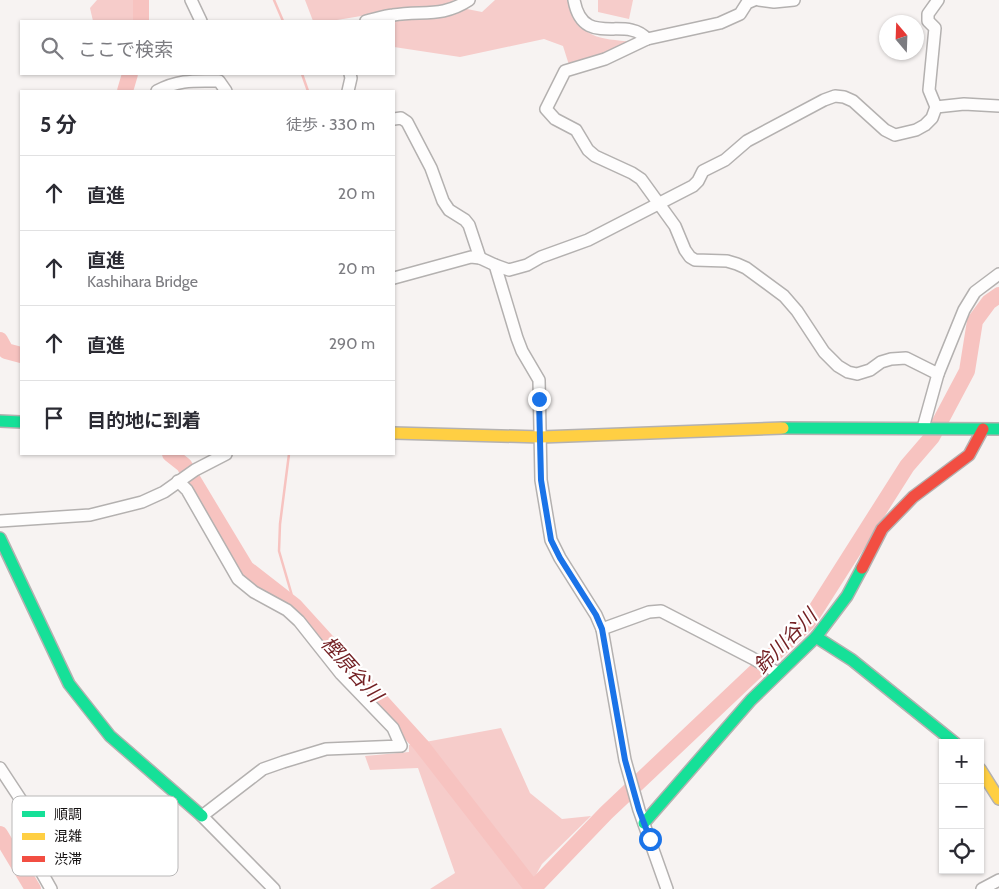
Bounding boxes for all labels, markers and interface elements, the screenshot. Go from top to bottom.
north arrow [879,15,924,60]
search box [20,20,395,75]
icon: search [38,34,66,62]
text: ここで検索 [78,38,173,61]
text: 5 分 [40,112,77,137]
text: 徒歩 · 330 m [286,115,375,134]
icon: ahead [40,179,68,207]
text: 直進 [87,184,125,207]
text: 20 m [338,184,375,203]
text: 直進 [87,249,125,272]
icon: ahead [40,254,68,282]
text: 20 m [338,259,375,278]
text: Kashihara Bridge [87,272,198,291]
icon: ahead [40,329,68,357]
text: 直進 [87,334,125,357]
text: 290 m [329,334,375,353]
route end [528,388,551,411]
icon: arrive [40,404,68,432]
text: 目的地に到着 [87,409,201,432]
water label: 鈴川谷川 [749,602,823,678]
water label: 樫原谷川 [316,631,389,708]
map controls [939,739,984,874]
button: + [939,739,984,784]
button: − [939,784,984,829]
legend [12,796,178,876]
text: 順調 [54,805,82,823]
text: 混雑 [54,827,82,845]
route start [639,828,662,851]
button: locate [939,829,984,874]
text: 渋滞 [54,850,82,868]

